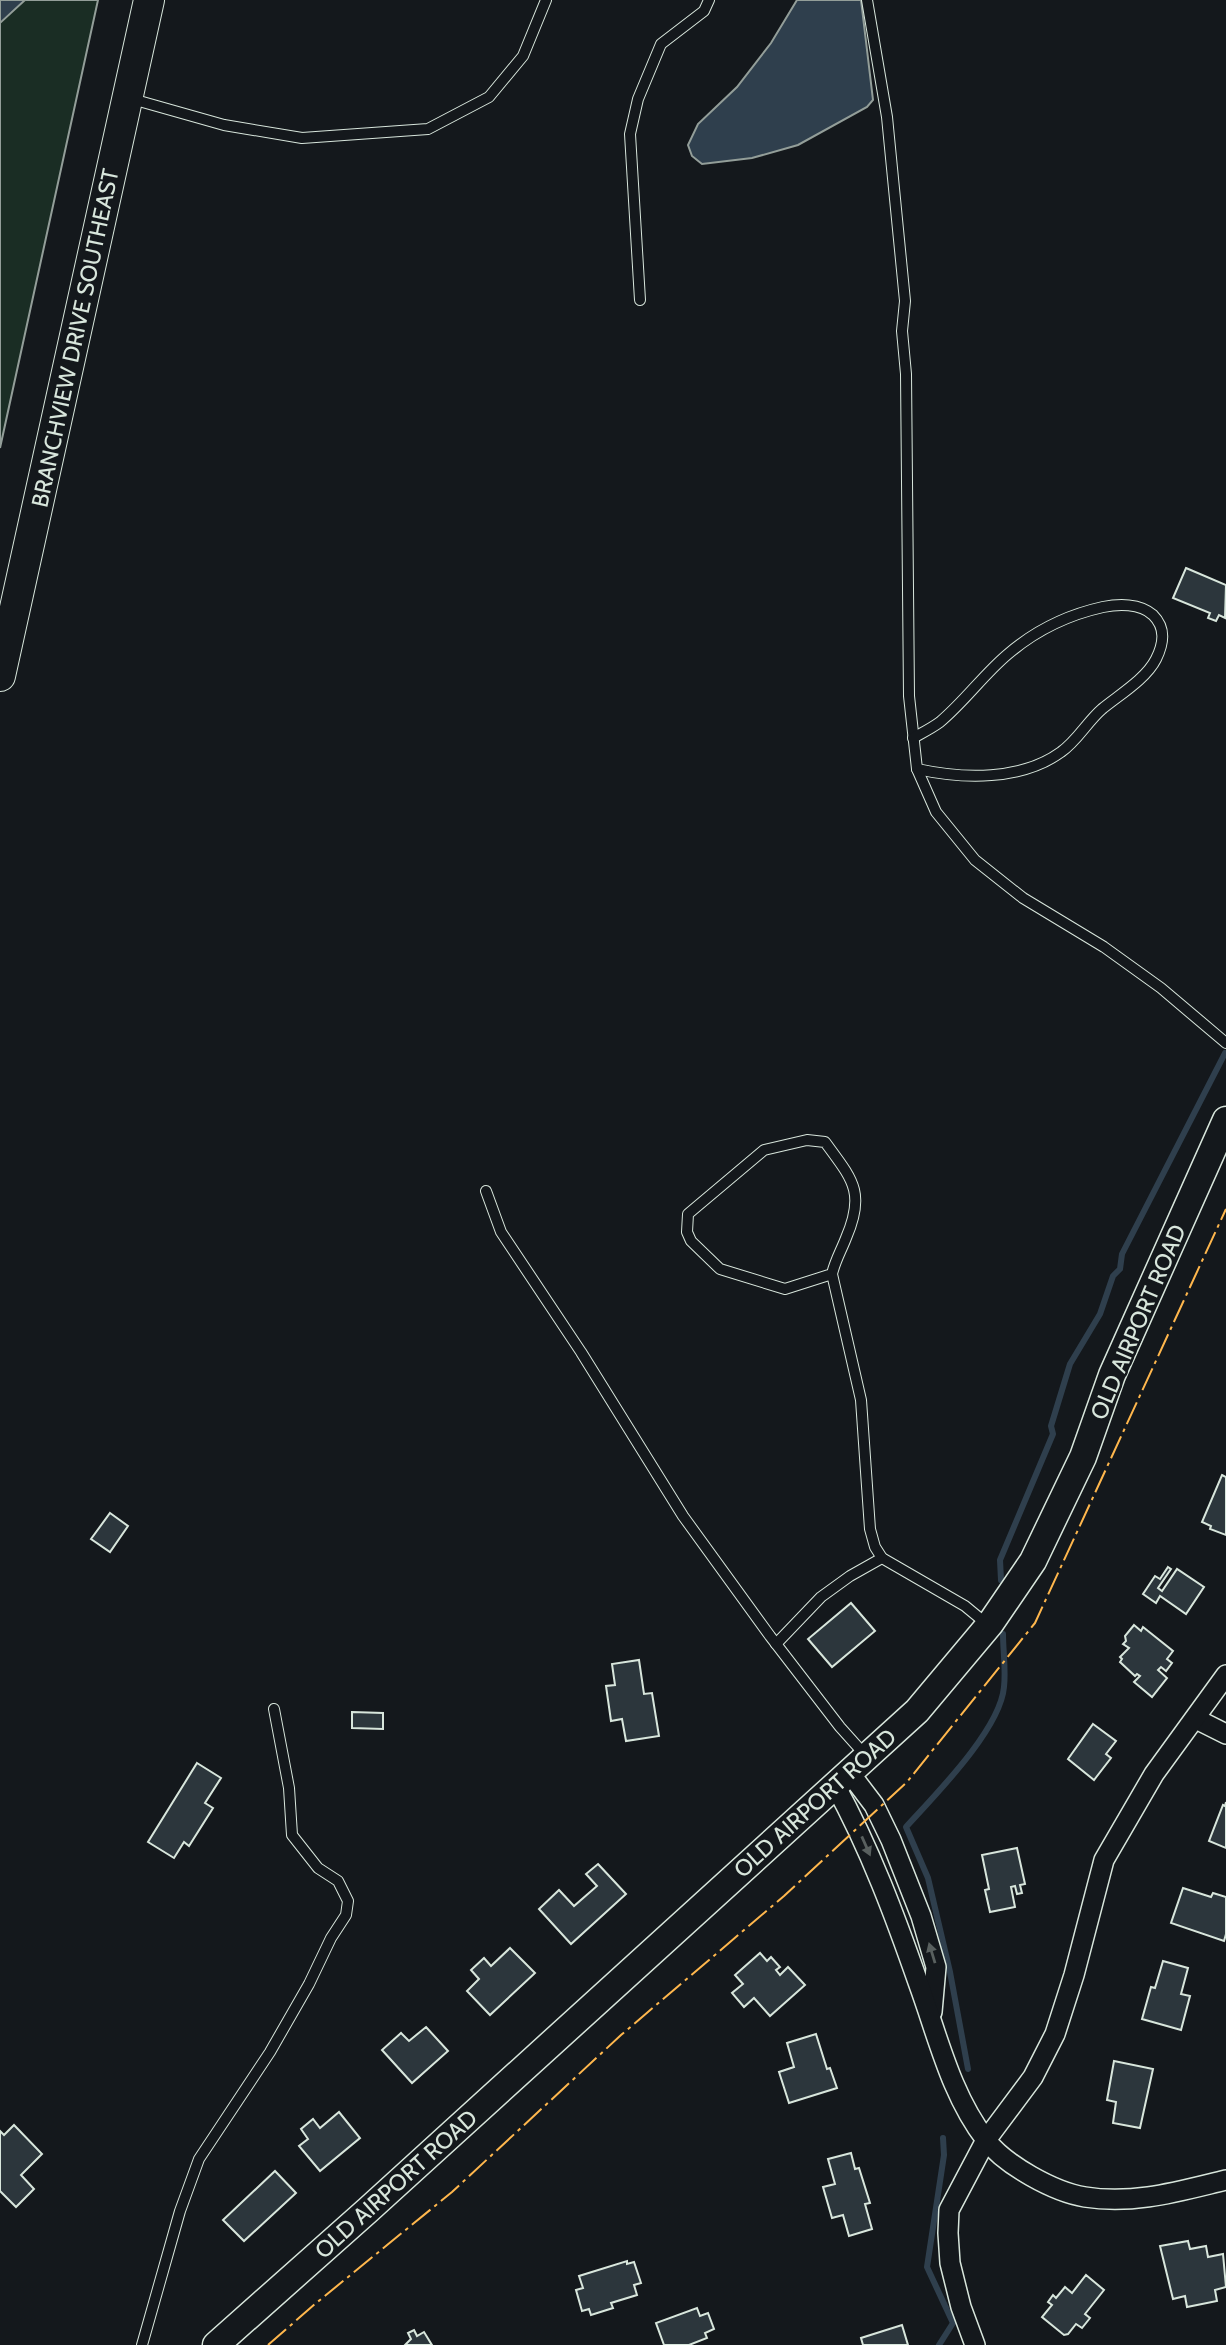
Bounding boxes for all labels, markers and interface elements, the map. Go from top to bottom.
street label: BRANCHVIEW DRIVE SOUTHEAST [25,166,125,510]
street label: OLD AIRPORT ROAD [1084,1220,1192,1424]
street label: OLD AIRPORT ROAD [728,1723,902,1883]
one-way arrow [860,1836,872,1856]
one-way arrow [926,1942,936,1963]
street label: OLD AIRPORT ROAD [309,2104,483,2264]

